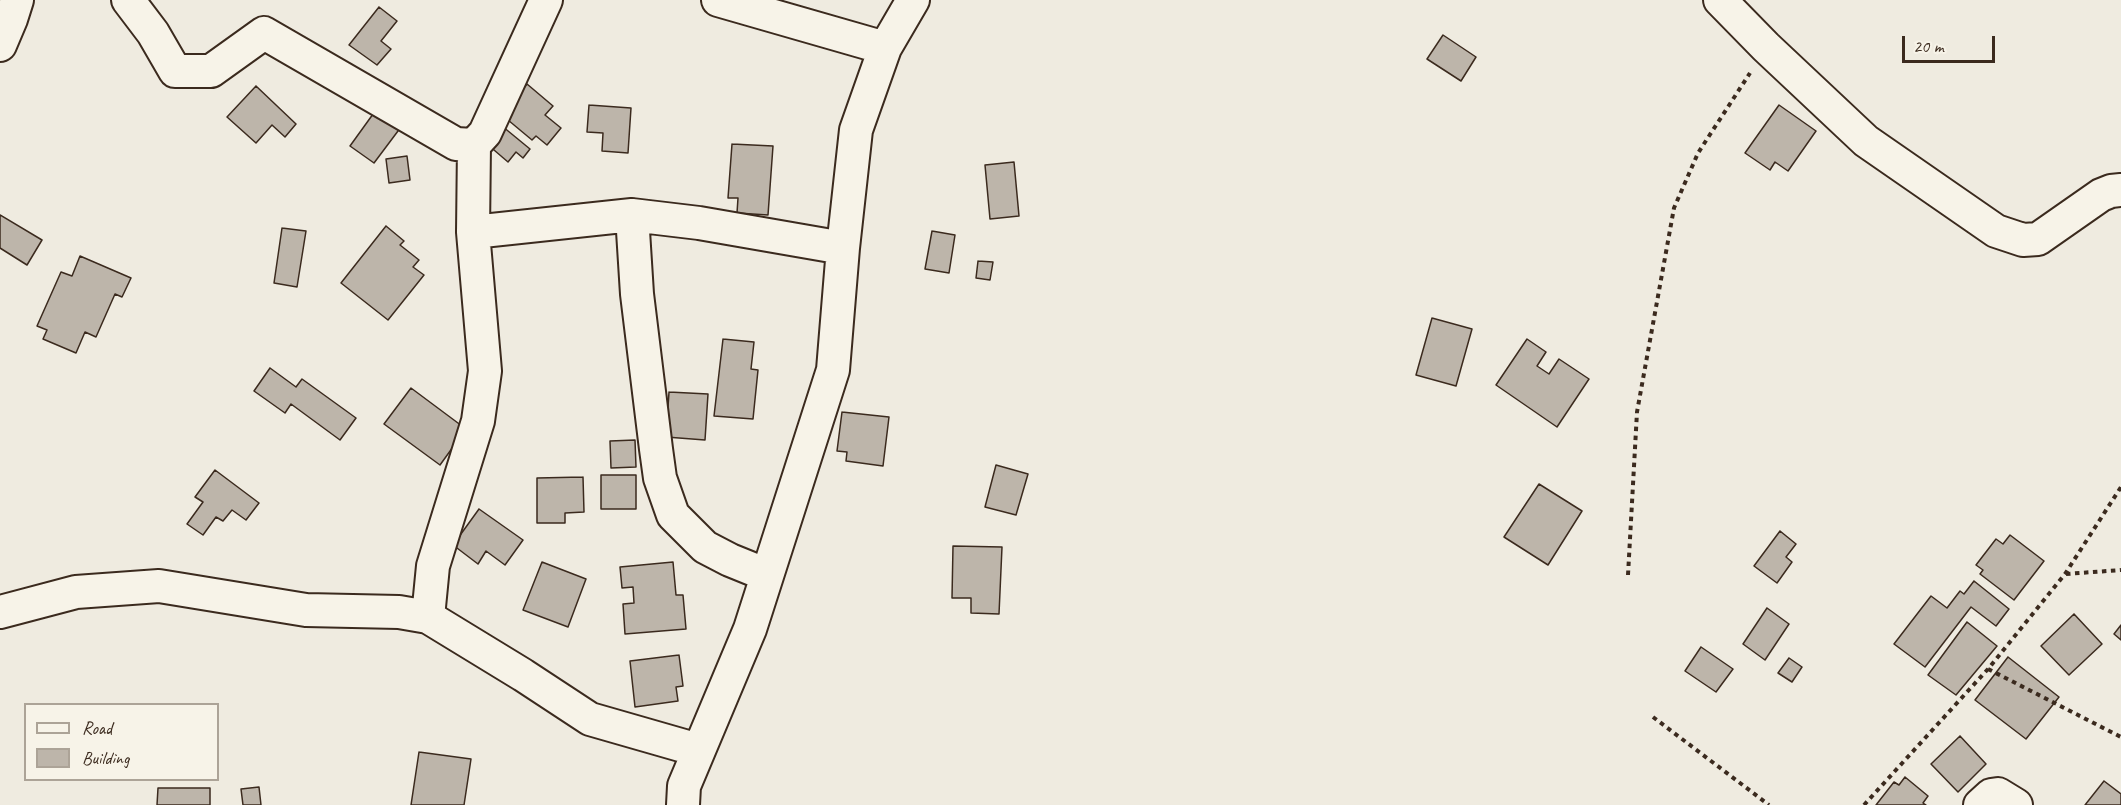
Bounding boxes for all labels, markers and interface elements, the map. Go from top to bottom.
scale bar [1905,24,1998,62]
text: 20 m [1913,35,1944,57]
legend [24,703,219,781]
text: Road [82,717,112,739]
text: Building [82,747,129,769]

